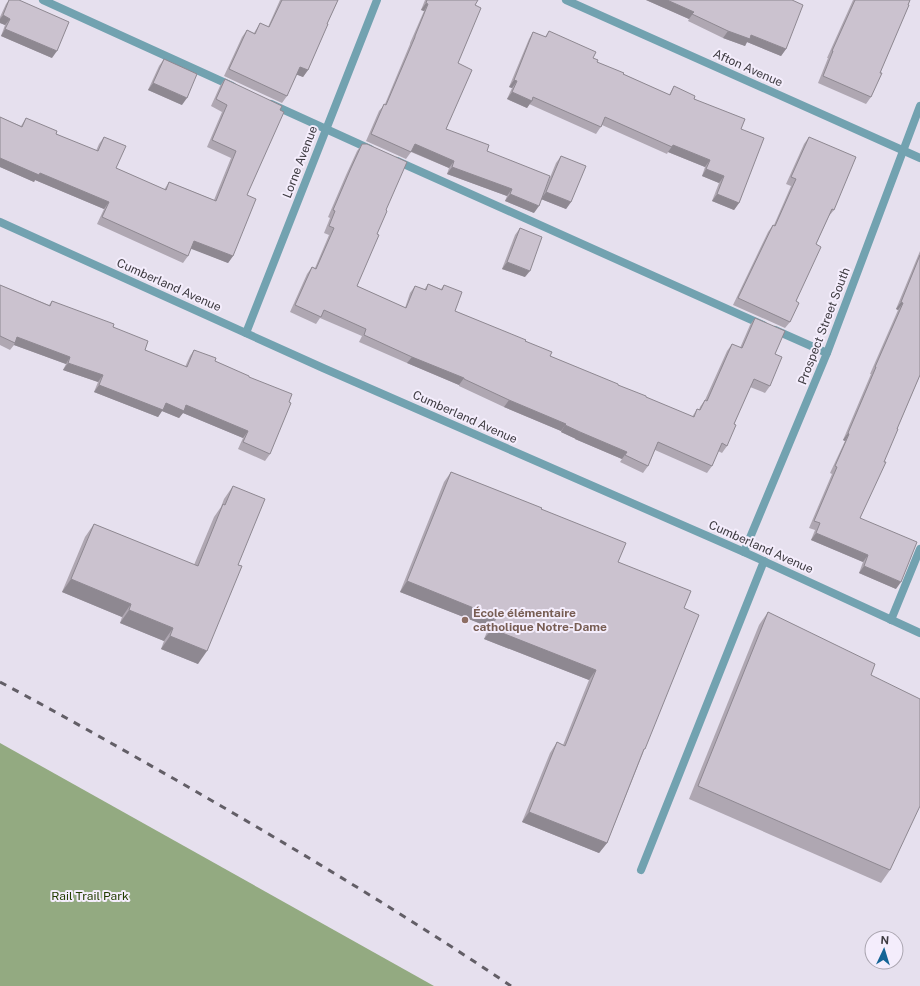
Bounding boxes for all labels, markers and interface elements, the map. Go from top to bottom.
street label: Afton Avenue [711,46,785,90]
street label: Lorne Avenue [280,124,320,200]
street label: Cumberland Avenue [115,256,224,314]
street label: Prospect Street South [795,265,853,386]
street label: Cumberland Avenue [411,388,520,446]
street label: Cumberland Avenue [707,518,816,576]
place label: École élémentaire catholique Notre-Dame [473,606,607,634]
marker: École élémentaire catholique Notre-Dame [460,615,470,625]
park label: Rail Trail Park [51,889,129,903]
north arrow [864,930,904,970]
text: N [880,934,889,946]

